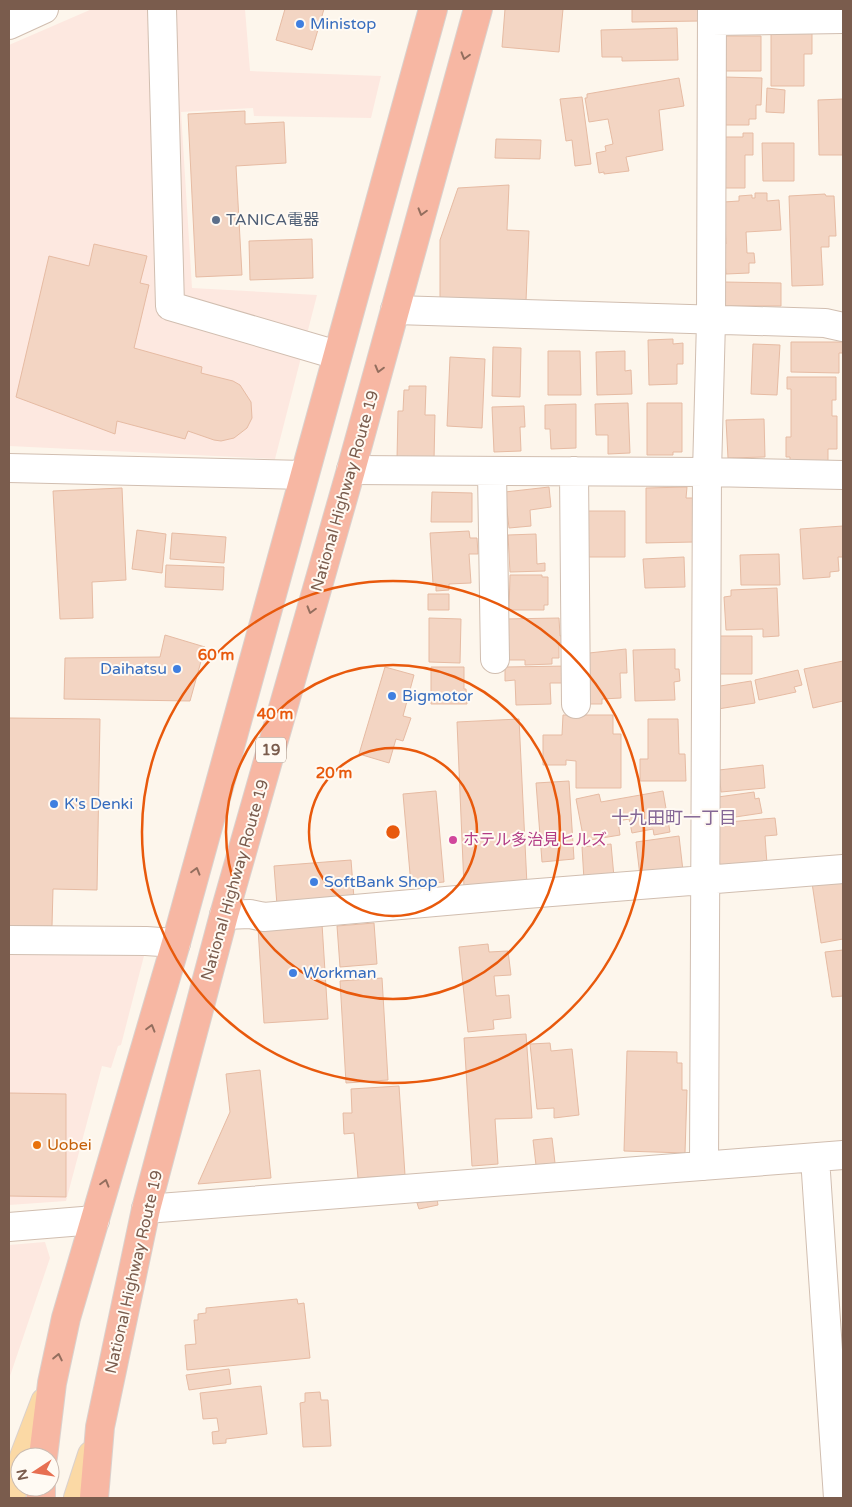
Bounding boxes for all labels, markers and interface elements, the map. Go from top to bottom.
place label: Ministop [310,14,376,34]
marker: Ministop [294,18,306,30]
one-way arrow [461,51,471,59]
one-way arrow [417,208,427,216]
place label: TANICA電器 [226,210,319,230]
marker: TANICA電器 [210,214,222,226]
one-way arrow [374,365,384,373]
street label: National Highway Route 19 [307,388,383,594]
one-way arrow [307,605,317,613]
text: 60 m [198,646,234,664]
place label: Daihatsu [100,659,167,679]
marker: Daihatsu [171,663,183,675]
place label: Bigmotor [402,686,474,706]
marker: Bigmotor [386,690,398,702]
text: 40 m [257,705,293,723]
road number: 19 [256,738,286,762]
text: 20 m [316,764,352,782]
street label: National Highway Route 19 [197,777,273,983]
place label: K's Denki [64,794,133,814]
marker: K's Denki [48,798,60,810]
district label: 十九田町一丁目 [611,807,737,829]
centre of rings [384,823,402,841]
place label: ホテル多治見ヒルズ [463,830,607,850]
marker: ホテル多治見ヒルズ [447,834,459,846]
one-way arrow [190,867,201,876]
place label: SoftBank Shop [324,872,438,892]
marker: SoftBank Shop [308,876,320,888]
place label: Workman [303,963,376,983]
marker: Workman [287,967,299,979]
one-way arrow [146,1024,156,1032]
place label: Uobei [47,1135,92,1155]
marker: Uobei [31,1139,43,1151]
street label: National Highway Route 19 [101,1168,167,1376]
one-way arrow [100,1180,110,1188]
one-way arrow [52,1352,63,1361]
north arrow [10,1447,60,1497]
text: N [13,1467,32,1482]

